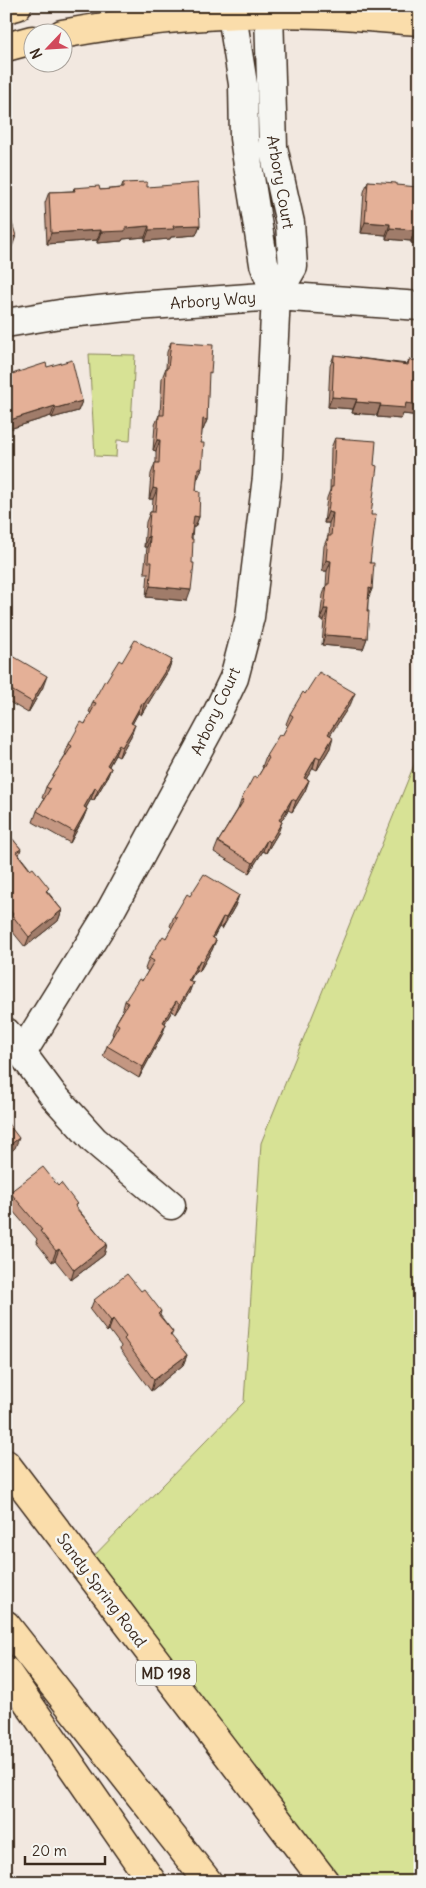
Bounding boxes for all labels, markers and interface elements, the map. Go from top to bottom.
north arrow [22,22,72,72]
text: N [26,45,46,62]
street label: Arbory Court [263,134,299,231]
street label: Arbory Way [169,287,257,313]
street label: Arbory Court [186,663,244,758]
street label: Sandy Spring Road [53,1529,151,1651]
road number: MD 198 [136,1660,196,1686]
scale bar [25,1833,105,1865]
text: 20 m [32,1841,67,1860]

